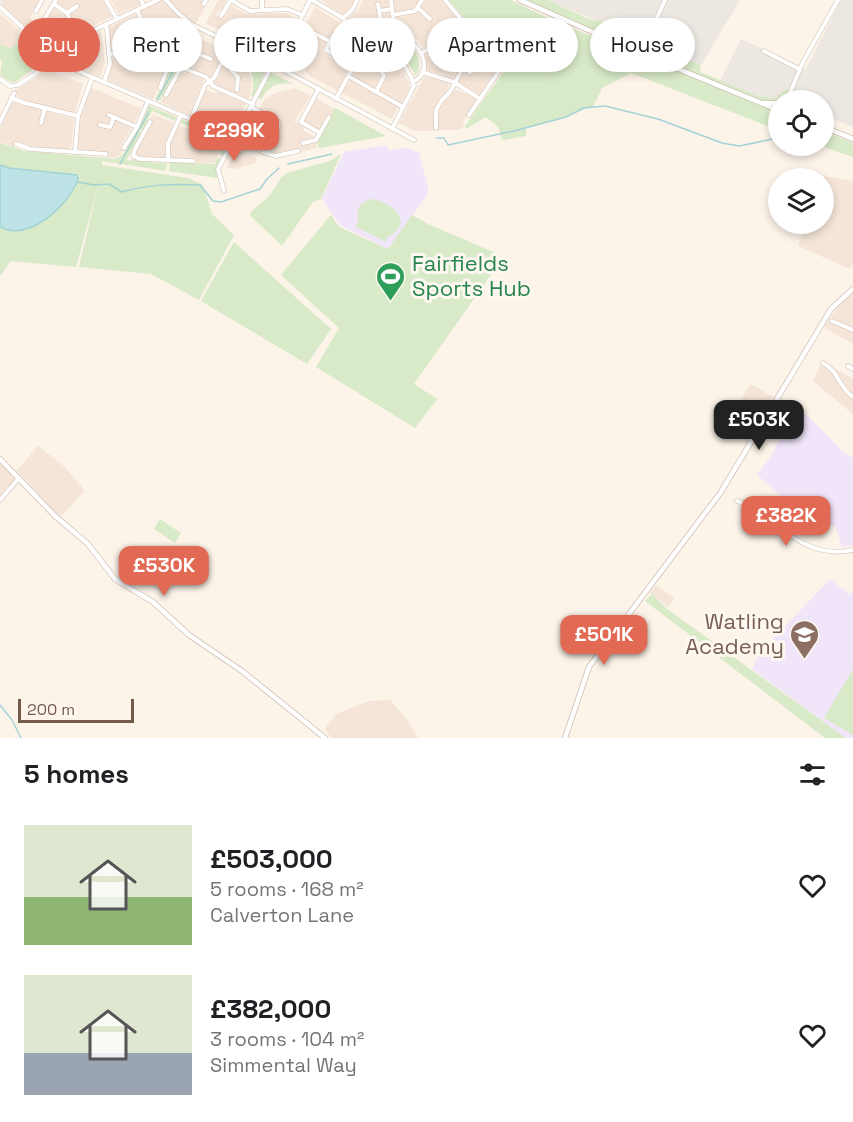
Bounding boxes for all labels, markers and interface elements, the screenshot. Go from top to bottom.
chip: Buy [18,18,100,72]
chip: Rent [112,18,202,72]
chip: Filters [214,18,318,72]
chip: New [330,18,415,72]
chip: Apartment [427,18,578,72]
chip: House [590,18,695,72]
map controls [768,90,834,234]
button: locate [768,90,834,156]
pin: £299K [192,111,276,162]
text: £299K [203,117,265,143]
button: layers [768,168,834,234]
place label: Fairfields Sports Hub [412,249,531,302]
sports icon: Fairfields Sports Hub [375,260,407,302]
pin: £503K [717,400,801,451]
text: £503K [728,406,790,432]
pin: £382K [744,496,828,547]
text: £382K [755,502,817,528]
pin: £530K [122,546,206,597]
text: £530K [133,552,195,578]
place label: Watling Academy [685,607,784,660]
pin: £501K [562,615,646,666]
school or university icon: Watling Academy [789,618,821,660]
text: £501K [574,621,634,647]
scale bar [18,696,134,724]
text: 200 m [27,699,75,720]
text: 5 homes [24,757,129,791]
icon: filters [796,758,829,791]
text: £503,000 [210,842,333,876]
icon: home [72,849,144,921]
icon: heart [796,869,829,902]
text: 5 rooms · 168 m² [210,876,364,902]
text: Calverton Lane [210,902,354,928]
text: £382,000 [210,992,331,1026]
icon: home [72,999,144,1071]
icon: heart [796,1019,829,1052]
text: 3 rooms · 104 m² [210,1026,364,1052]
text: Simmental Way [210,1052,357,1078]

